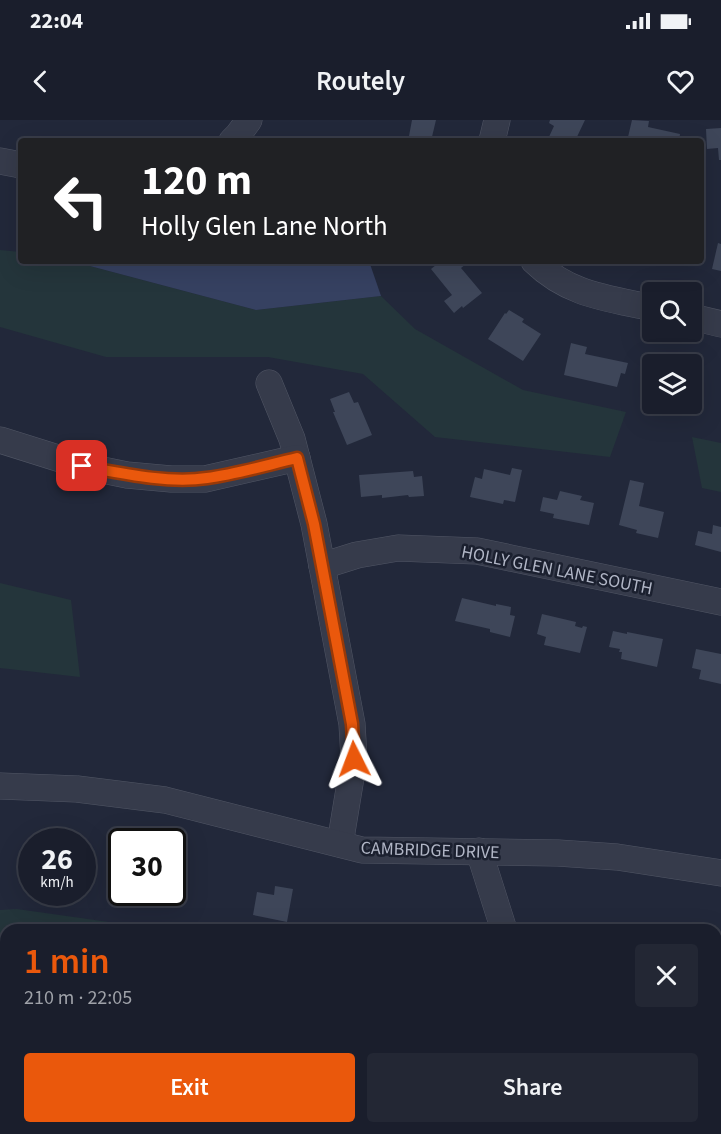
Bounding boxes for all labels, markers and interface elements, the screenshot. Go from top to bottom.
text: 22:04 [30,5,83,37]
text: Routely [316,62,405,101]
icon: back [24,65,57,98]
icon: heart [664,65,697,98]
text: 120 m [141,151,252,211]
icon: left [42,162,120,240]
text: Holly Glen Lane North [141,207,388,246]
map controls [642,282,702,414]
button: search [642,282,702,342]
button: layers [642,354,702,414]
pin [56,440,107,491]
icon: arrive [65,449,98,482]
street label: HOLLY GLEN LANE SOUTH [459,540,655,601]
position arrow [322,727,386,791]
speed limit sign: 30 [108,828,186,906]
street label: CAMBRIDGE DRIVE [360,836,500,865]
text: 26 [41,838,73,881]
text: km/h [40,872,74,893]
text: 1 min [24,936,110,987]
button: close [635,944,698,1007]
text: 210 m · 22:05 [24,984,132,1012]
button: Exit [24,1053,355,1122]
button: Share [367,1053,698,1122]

